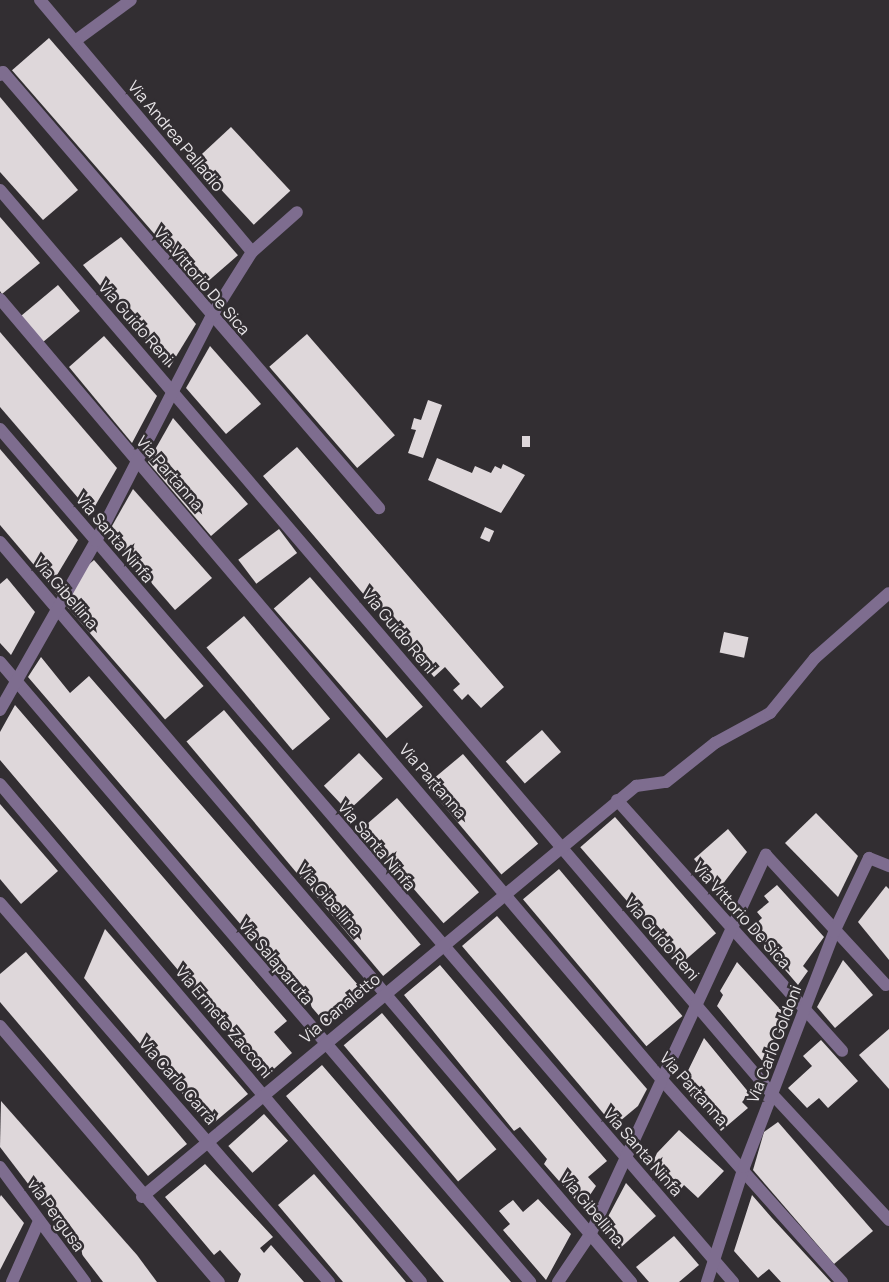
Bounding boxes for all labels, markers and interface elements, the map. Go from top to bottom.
street label: Via Andrea Palladio [124,77,228,195]
street label: Via Vittorio De Sica [150,223,254,339]
street label: Via Guido Reni [95,277,177,369]
street label: Via Partanna [132,432,208,514]
street label: Via Santa Ninfa [72,490,158,586]
street label: Via Gibellina [30,553,102,633]
street label: Via Guido Reni [358,585,440,677]
street label: Via Partanna [395,740,471,822]
street label: Via Santa Ninfa [334,798,420,894]
street label: Via Vittorio De Sica [689,858,795,972]
street label: Via Gibellina [294,860,366,940]
street label: Via Guido Reni [621,893,703,985]
street label: Via Salaparuta [235,915,317,1009]
street label: Via Ermete Zacconi [172,962,276,1082]
street label: Via Canaletto [296,969,384,1047]
street label: Via Carlo Goldoni [743,983,805,1105]
street label: Via Carlo Carrà [135,1034,221,1128]
street label: Via Partanna [656,1048,732,1130]
street label: Via Santa Ninfa [600,1104,686,1200]
street label: Via Gibellina [556,1169,628,1249]
street label: via Pergusa [23,1175,89,1255]

